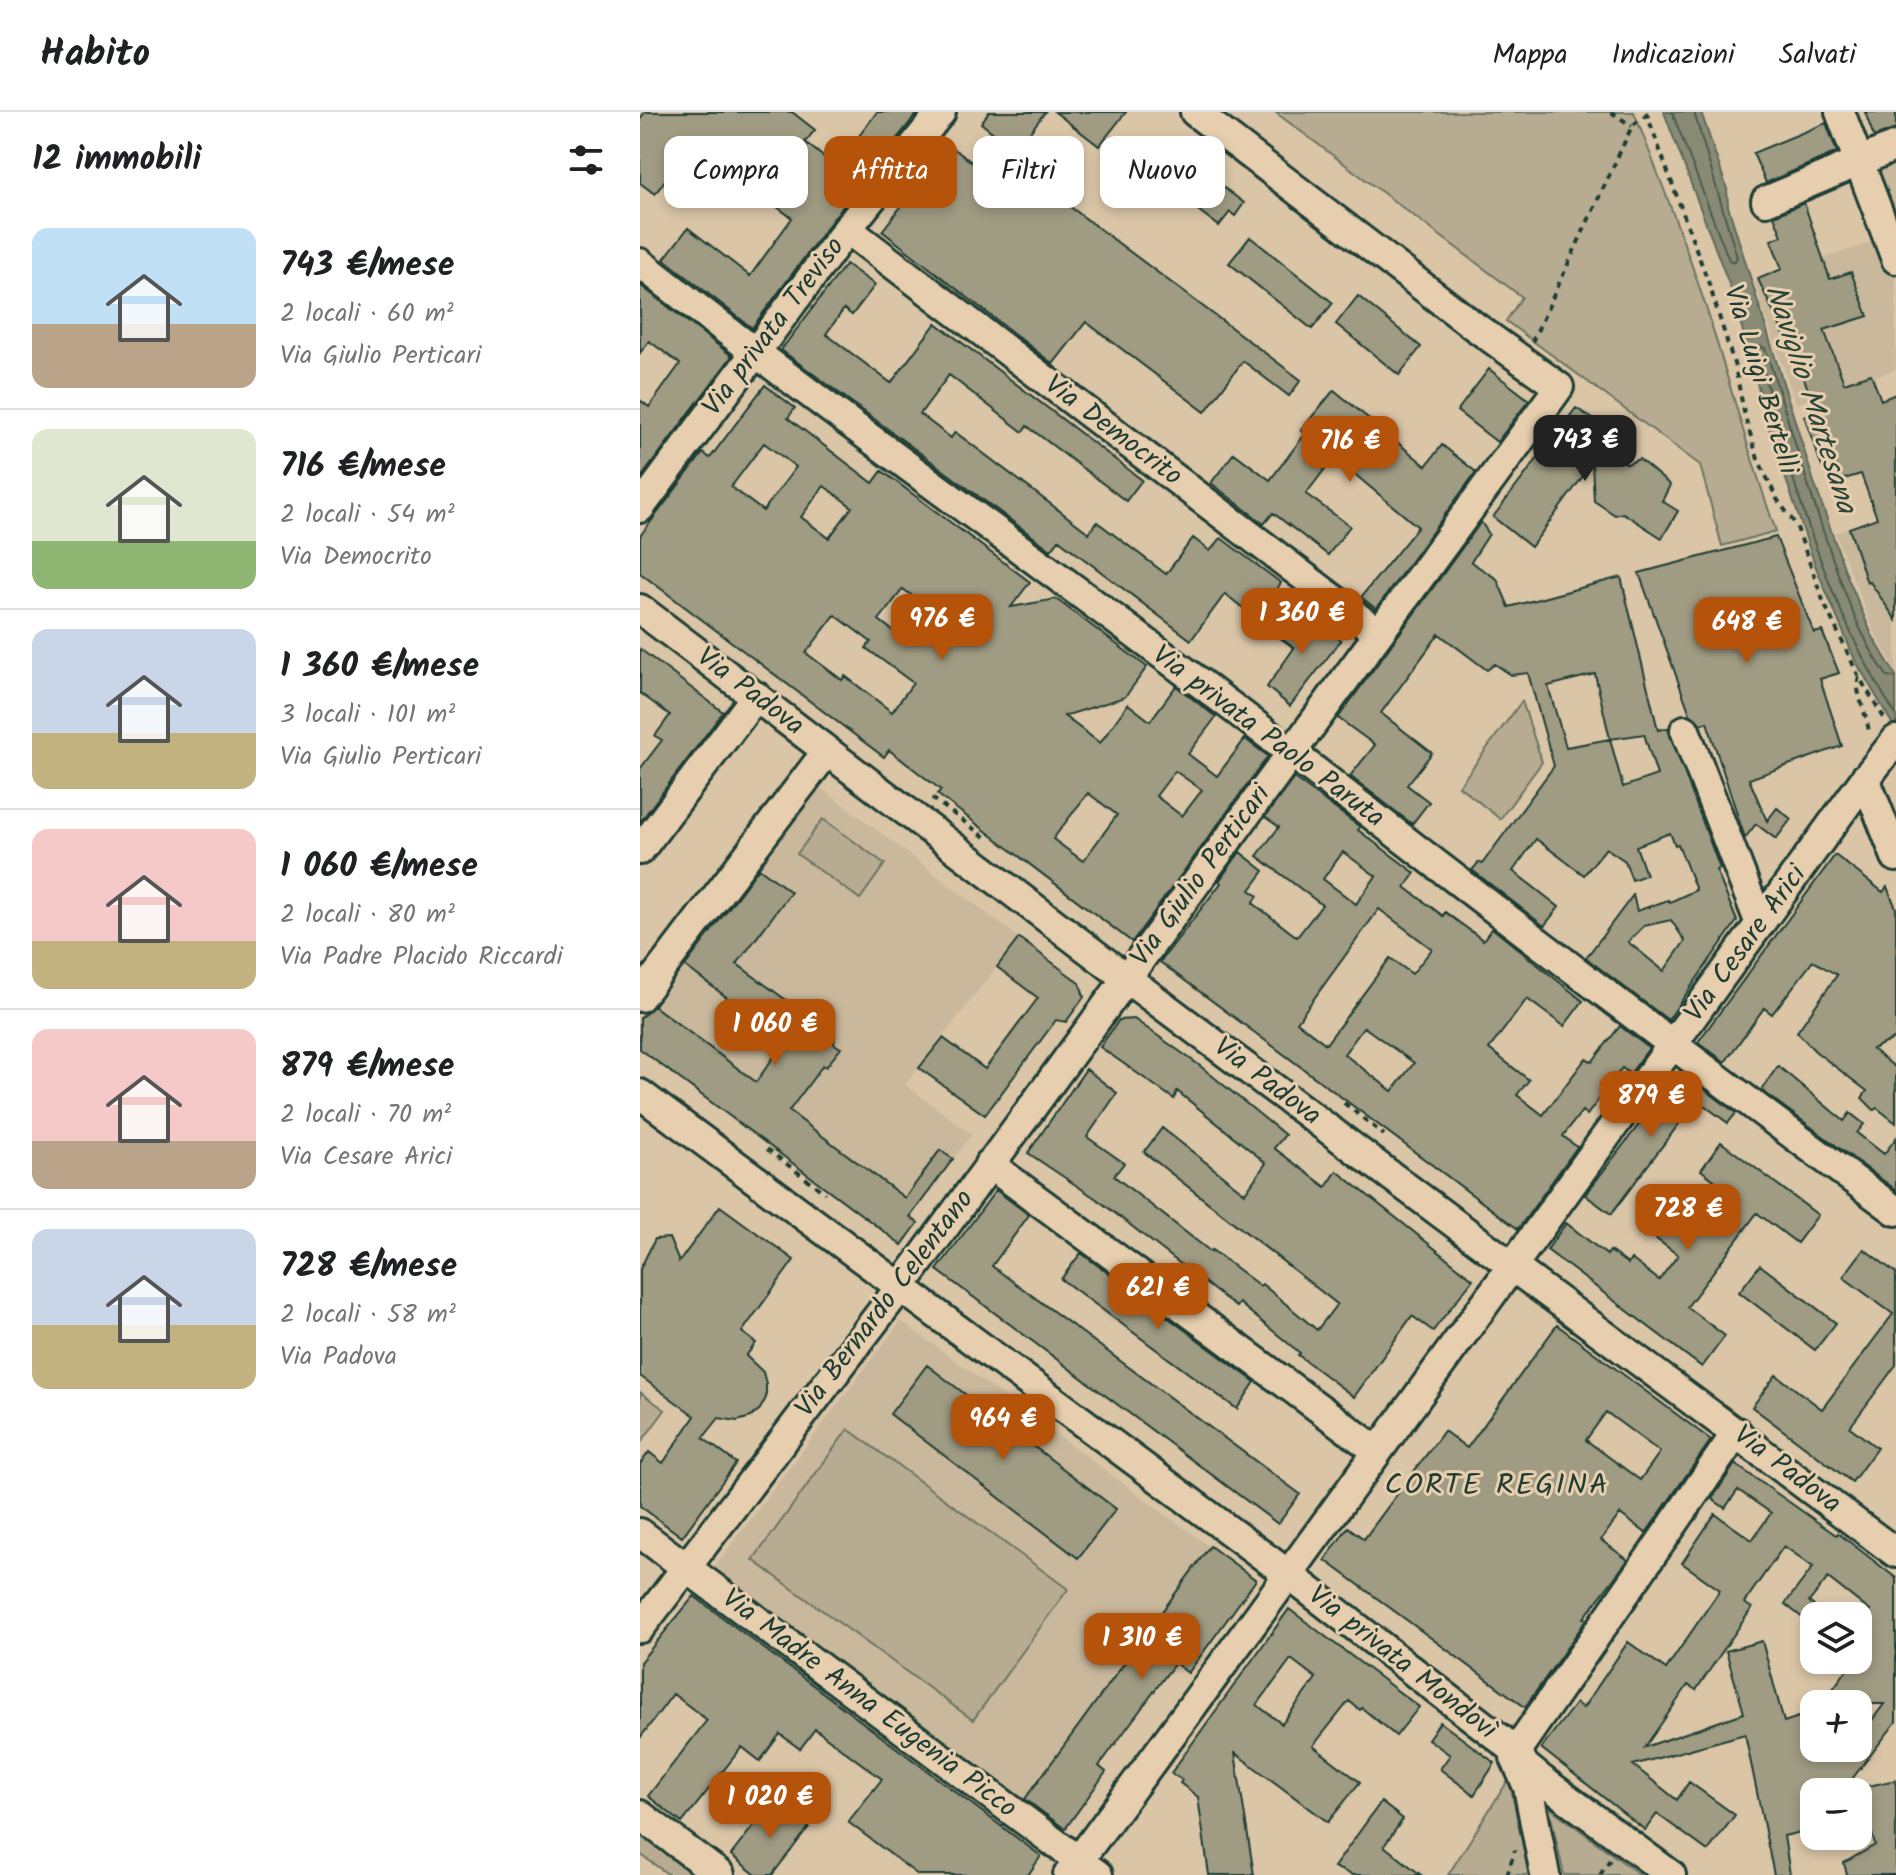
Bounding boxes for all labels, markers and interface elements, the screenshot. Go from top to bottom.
text: Habito [40,25,150,85]
text: Mappa [1492,33,1568,78]
text: Indicazioni [1612,33,1735,78]
text: Salvati [1779,33,1856,78]
text: 12 immobili [32,133,201,187]
chip: Compra [664,136,808,208]
chip: Affitta [824,136,957,208]
chip: Filtri [973,136,1084,208]
chip: Nuovo [1100,136,1225,208]
icon: filters [564,138,608,182]
street label: Via privata Treviso [691,227,857,427]
text: 743 €/mese [280,239,454,293]
icon: home [96,260,192,356]
water label: Naviglio Martesana [1750,278,1870,522]
street label: Via Luigi Bertelli [1710,280,1811,482]
text: 2 locali · 60 m² [280,293,454,335]
text: Via Giulio Perticari [280,335,481,377]
street label: Via Democrito [1034,364,1192,498]
pin: 743 € [1529,415,1641,483]
pin: 716 € [1294,416,1406,484]
text: 743 € [1551,420,1619,462]
text: 716 € [1320,421,1380,463]
text: 716 €/mese [280,440,446,494]
icon: home [96,461,192,557]
text: 2 locali · 54 m² [280,494,454,536]
text: Via Democrito [280,536,432,578]
pin: 1 360 € [1228,588,1376,656]
text: 1 360 € [1259,593,1345,635]
pin: 976 € [886,594,998,662]
pin: 648 € [1691,597,1803,665]
text: 976 € [909,599,975,641]
text: 648 € [1712,602,1782,644]
street label: Via privata Paolo Paruta [1142,634,1394,840]
street label: Via Padova [686,636,814,748]
text: 1 360 €/mese [280,640,479,694]
icon: home [96,661,192,757]
text: 3 locali · 101 m² [280,694,455,736]
text: Via Giulio Perticari [280,736,481,778]
street label: Via Giulio Perticari [1119,774,1284,977]
text: 1 060 €/mese [280,840,478,894]
street label: Via Cesare Arici [1673,855,1820,1032]
icon: home [96,861,192,957]
text: 2 locali · 80 m² [280,894,455,936]
text: Via Padre Placido Riccardi [280,936,563,978]
pin: 1 060 € [701,999,849,1067]
text: 1 060 € [732,1004,818,1046]
street label: Via Padova [1203,1026,1331,1138]
text: 879 €/mese [280,1040,454,1094]
icon: home [96,1061,192,1157]
pin: 879 € [1595,1071,1707,1139]
text: 879 € [1617,1076,1685,1118]
text: 2 locali · 70 m² [280,1094,451,1136]
text: Via Cesare Arici [280,1136,452,1178]
street label: Via Bernardo Celentano [784,1180,986,1428]
pin: 728 € [1632,1184,1744,1252]
text: 728 € [1653,1189,1723,1231]
text: 728 €/mese [280,1240,457,1294]
icon: home [96,1261,192,1357]
pin: 621 € [1102,1263,1214,1331]
text: 621 € [1126,1268,1190,1310]
text: 2 locali · 58 m² [280,1294,456,1336]
text: Via Padova [280,1336,397,1378]
pin: 964 € [947,1394,1059,1462]
text: 964 € [969,1399,1037,1441]
street label: Via Padova [1723,1414,1851,1526]
district label: CORTE REGINA [1385,1462,1609,1510]
street label: Via privata Mondovì [1297,1574,1508,1752]
street label: Via Madre Anna Eugenia Picco [711,1578,1027,1830]
map controls [1800,1602,1872,1850]
button: layers [1800,1602,1872,1674]
pin: 1 310 € [1068,1613,1216,1681]
text: 1 310 € [1102,1618,1182,1660]
button: + [1800,1690,1872,1762]
pin: 1 020 € [696,1772,844,1840]
text: 1 020 € [727,1777,813,1819]
button: − [1800,1778,1872,1850]

